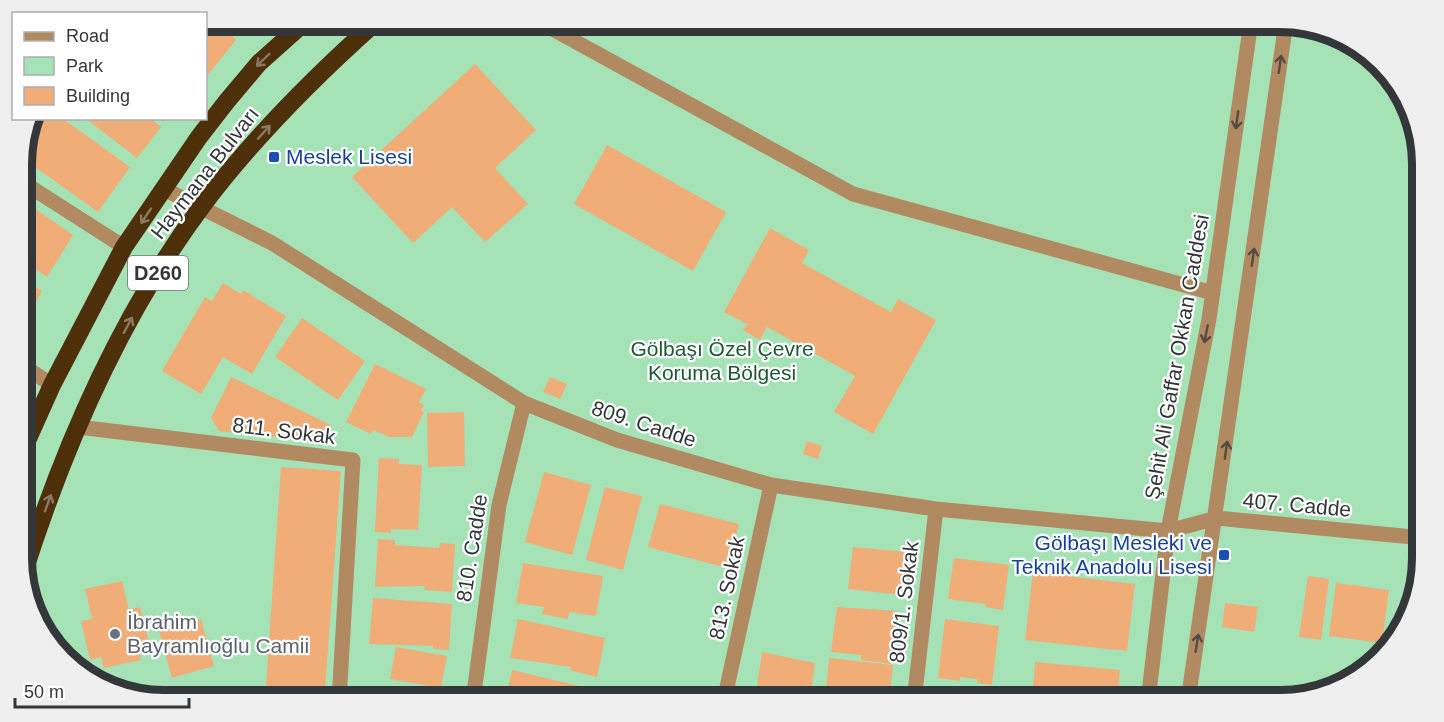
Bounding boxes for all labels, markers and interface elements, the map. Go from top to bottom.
legend [12,12,207,120]
text: Road [66,26,109,46]
one-way arrow [255,53,270,68]
one-way arrow [1275,54,1286,74]
text: Park [66,56,104,76]
text: Building [66,86,130,106]
street label: Haymana Bulvarı [146,102,263,243]
one-way arrow [1232,110,1243,130]
one-way arrow [257,124,271,139]
place label: Meslek Lisesi [286,145,412,168]
marker: Meslek Lisesi [267,150,281,164]
one-way arrow [139,207,152,224]
street label: Şehit Ali Gaffar Okkan Caddesi [1140,213,1213,501]
one-way arrow [1248,248,1259,267]
road number: D260 [128,256,188,290]
one-way arrow [123,317,134,335]
one-way arrow [1200,324,1211,344]
park label: Gölbaşı Özel Çevre Koruma Bölgesi [630,337,814,384]
street label: 809. Cadde [589,396,699,451]
street label: 811. Sokak [231,413,337,448]
one-way arrow [1221,441,1232,460]
street label: 407. Cadde [1242,488,1352,521]
street label: 810. Cadde [452,492,491,603]
one-way arrow [43,494,54,513]
place label: Gölbaşı Mesleki ve Teknik Anadolu Lisesi [1011,531,1212,578]
street label: 813. Sokak [704,534,749,642]
street label: 809/1. Sokak [885,539,922,664]
marker: Gölbaşı Mesleki ve Teknik Anadolu Lisesi [1217,548,1231,562]
place label: İbrahim Bayramlıoğlu Camii [127,610,309,657]
marker: İbrahim Bayramlıoğlu Camii [108,627,122,641]
one-way arrow [1192,634,1203,653]
scale bar [15,671,189,709]
text: 50 m [24,682,64,702]

